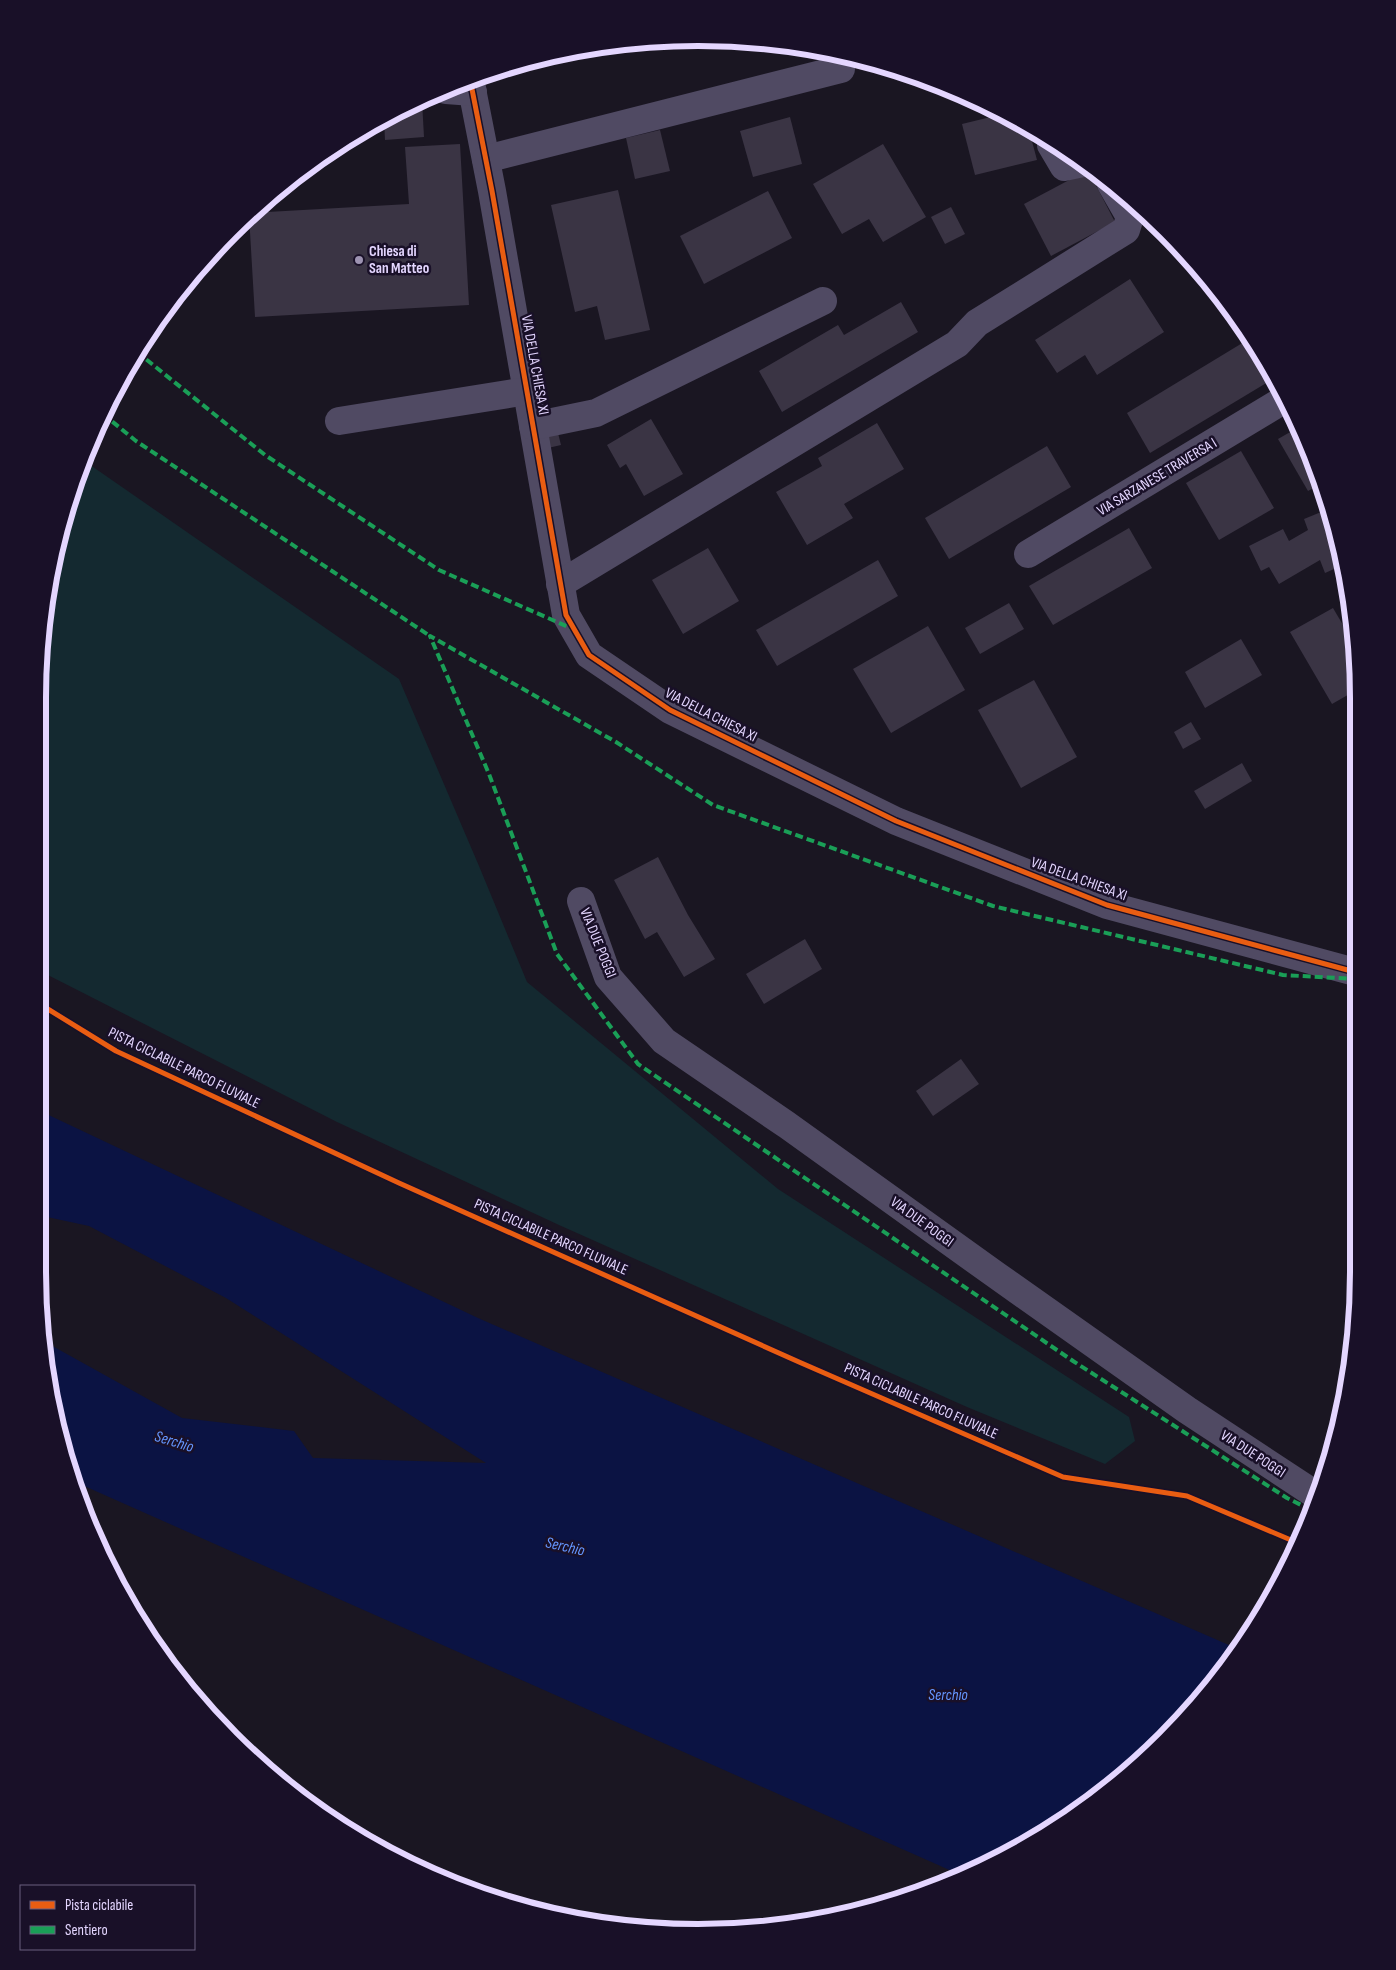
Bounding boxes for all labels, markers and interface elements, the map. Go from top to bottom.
place label: Chiesa di San Matteo [369,242,429,278]
marker: Chiesa di San Matteo [353,254,365,266]
street label: VIA DELLA CHIESA XI [517,314,553,416]
street label: VIA SARZANESE TRAVERSA I [1093,434,1221,520]
street label: VIA DELLA CHIESA XI [662,684,760,746]
street label: VIA DELLA CHIESA XI [1028,853,1130,905]
street label: VIA DUE POGGI [575,905,621,981]
street label: PISTA CICLABILE PARCO FLUVIALE [105,1023,263,1113]
street label: VIA DUE POGGI [887,1193,957,1251]
street label: PISTA CICLABILE PARCO FLUVIALE [471,1195,631,1279]
street label: PISTA CICLABILE PARCO FLUVIALE [841,1359,1001,1443]
street label: VIA DUE POGGI [1217,1426,1289,1482]
water label: Serchio [152,1427,196,1457]
water label: Serchio [544,1533,587,1561]
water label: Serchio [928,1686,968,1705]
legend [20,1885,195,1950]
text: Pista ciclabile [65,1896,133,1915]
text: Sentiero [65,1921,108,1940]

